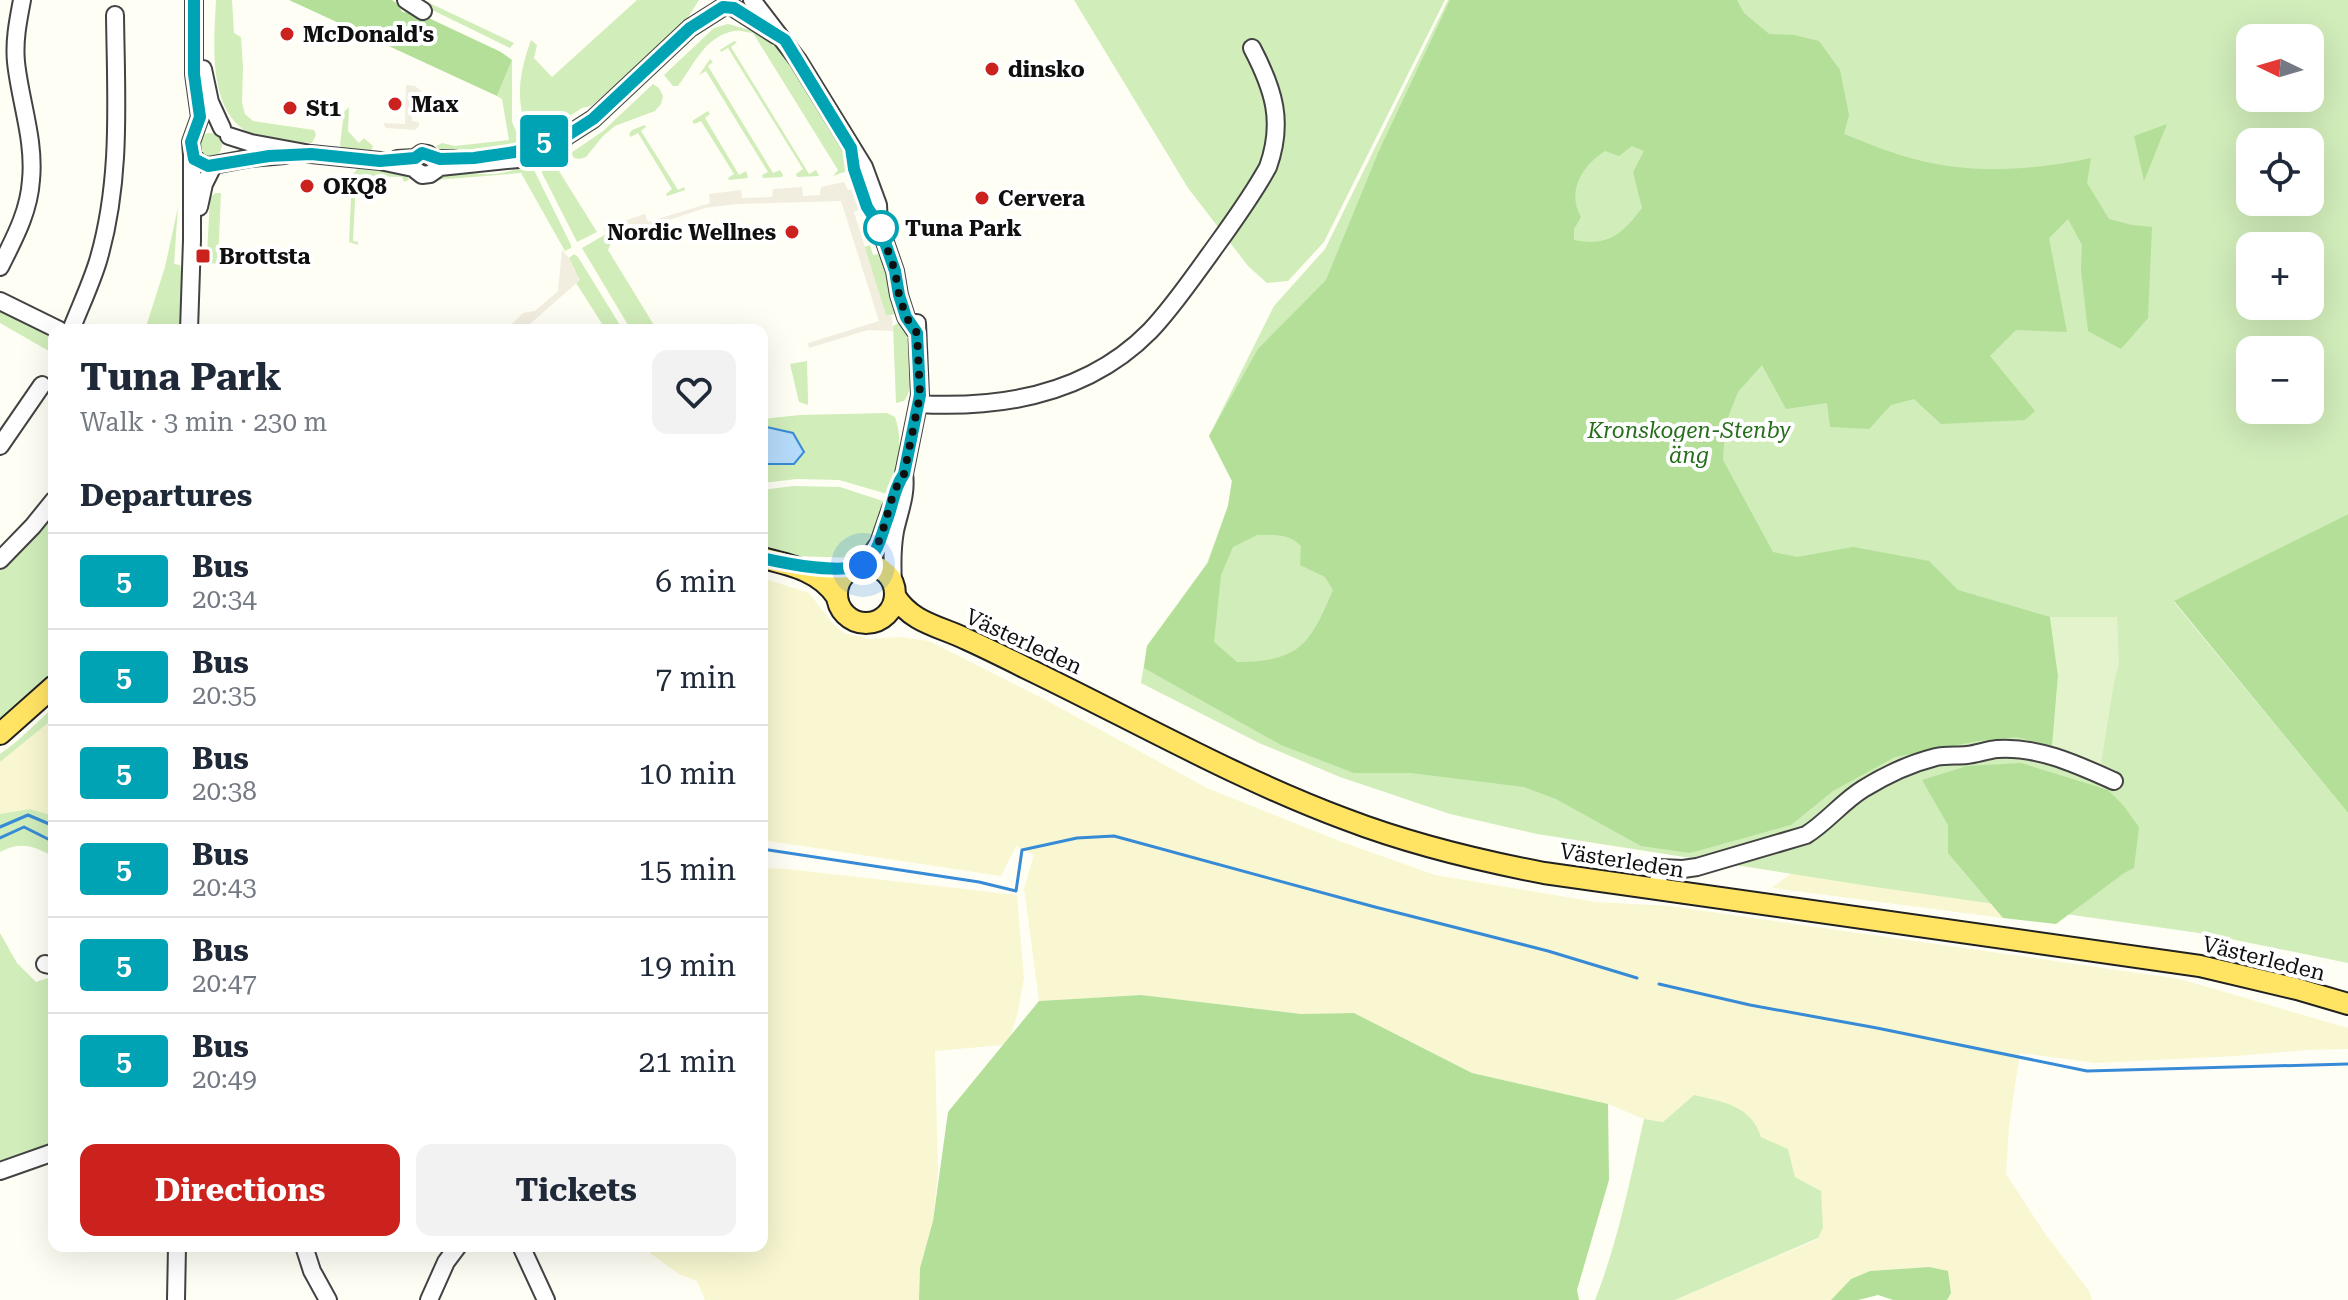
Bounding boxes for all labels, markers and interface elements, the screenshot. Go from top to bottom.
place label: McDonald's [303,22,434,47]
north arrow [2236,24,2324,112]
map controls [2236,24,2324,424]
marker: McDonald's [278,25,296,43]
place label: dinsko [1008,57,1085,82]
marker: dinsko [983,60,1001,78]
place label: Max [411,92,458,117]
marker: Max [386,95,404,113]
place label: St1 [306,96,341,121]
marker: St1 [281,99,299,117]
line badge: 5 [518,115,570,167]
text: 5 [536,124,552,157]
button: locate [2236,128,2324,216]
place label: OKQ8 [323,174,387,199]
marker: OKQ8 [298,177,316,195]
place label: Cervera [998,186,1085,211]
marker: Cervera [973,189,991,207]
marker: Tuna Park [864,211,898,245]
place label: Tuna Park [905,216,1022,241]
place label: Nordic Wellnes [607,220,776,245]
marker: Nordic Wellnes [783,223,801,241]
button: + [2236,232,2324,320]
place label: Brottsta [219,244,310,269]
marker: Brottsta [194,247,212,265]
button: − [2236,336,2324,424]
button: heart [652,350,736,434]
text: Tuna Park [80,355,281,399]
text: Walk · 3 min · 230 m [80,407,327,437]
park label: Kronskogen-Stenby äng [1586,418,1791,468]
text: Departures [80,478,252,513]
your location [843,545,883,585]
text: Bus [192,549,249,584]
text: 5 [116,564,132,597]
text: 6 min [655,564,736,599]
text: 20:34 [192,584,257,614]
street label: Västerleden [962,604,1086,679]
text: Bus [192,645,249,680]
text: 5 [116,660,132,693]
text: 7 min [655,660,736,695]
text: 20:35 [192,680,257,710]
text: Bus [192,741,249,776]
text: 5 [116,756,132,789]
text: 10 min [639,756,736,791]
text: 20:38 [192,776,257,806]
text: Bus [192,837,249,872]
street label: Västerleden [1558,838,1686,883]
text: 5 [116,852,132,885]
text: 15 min [639,852,736,887]
text: 20:43 [192,872,257,902]
street label: Västerleden [2200,931,2328,986]
text: Bus [192,933,249,968]
text: 5 [116,948,132,981]
text: 19 min [639,948,736,983]
text: 20:47 [192,968,257,998]
text: Bus [192,1029,249,1064]
text: 5 [116,1044,132,1077]
text: 21 min [639,1044,736,1079]
text: 20:49 [192,1064,257,1094]
button: Directions [80,1144,400,1236]
button: Tickets [416,1144,736,1236]

